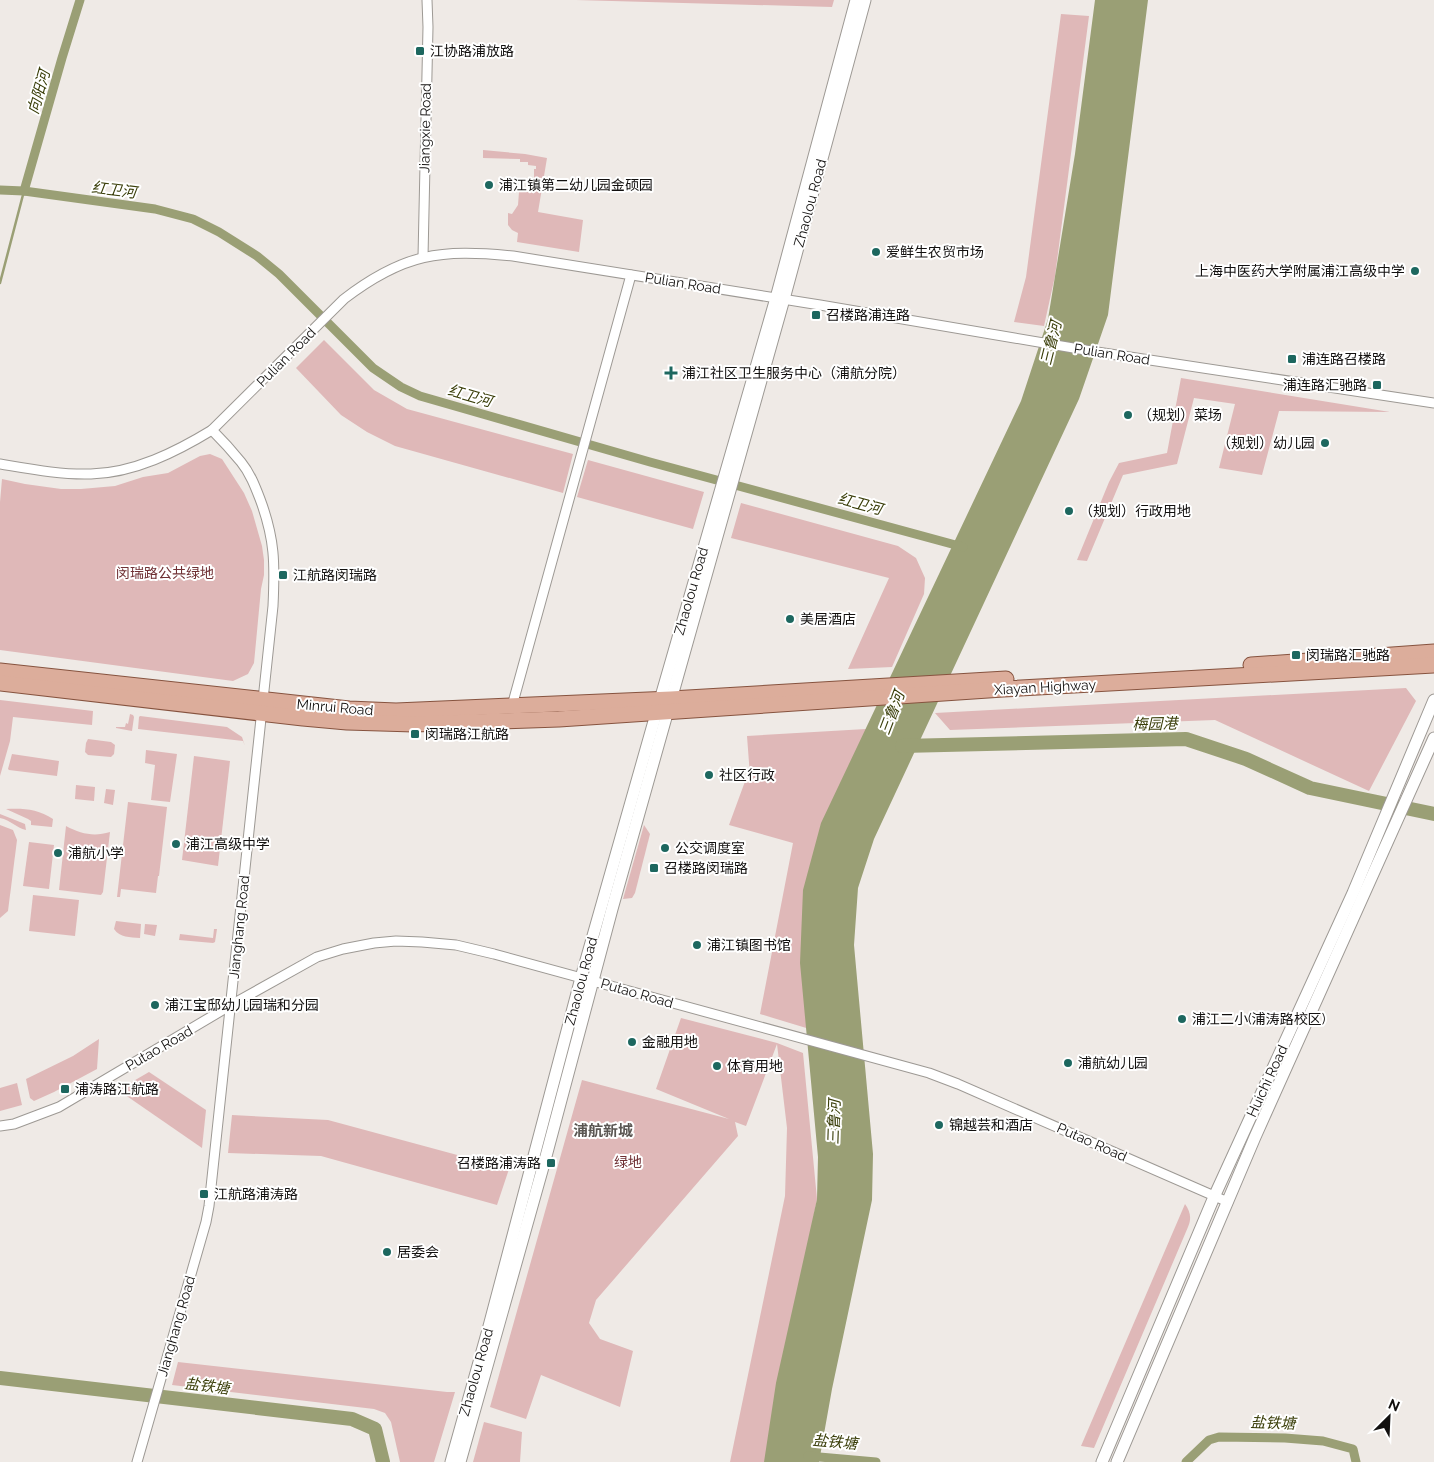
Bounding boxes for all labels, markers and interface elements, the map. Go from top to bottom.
place label: 江协路浦放路 [430,43,514,59]
marker: 江协路浦放路 [414,45,426,57]
water label: 向阳河 [24,65,55,116]
street label: Jiangxie Road [416,83,434,173]
street label: Zhaolou Road [791,157,829,249]
place label: 浦江镇第二幼儿园金硕园 [499,177,653,193]
water label: 红卫河 [91,178,140,202]
marker: 浦江镇第二幼儿园金硕园 [483,179,495,191]
place label: 爱鲜生农贸市场 [886,244,984,260]
marker: 爱鲜生农贸市场 [870,246,882,258]
place label: 上海中医药大学附属浦江高级中学 [1195,263,1405,279]
marker: 上海中医药大学附属浦江高级中学 [1409,265,1421,277]
street label: Pulian Road [644,269,722,297]
place label: 召楼路浦连路 [826,307,910,323]
marker: 召楼路浦连路 [810,309,822,321]
water label: 三鲁河 [1037,316,1066,367]
street label: Pulian Road [253,324,319,390]
street label: Pulian Road [1073,340,1151,368]
place label: 浦连路召楼路 [1302,351,1386,367]
marker: 浦连路召楼路 [1286,353,1298,365]
place label: 浦江社区卫生服务中心（浦航分院） [682,365,906,381]
marker: 浦江社区卫生服务中心（浦航分院） [664,366,678,380]
place label: 浦连路汇驰路 [1283,377,1367,393]
marker: 浦连路汇驰路 [1371,379,1383,391]
water label: 红卫河 [446,381,497,412]
place label: （规划）菜场 [1138,407,1222,423]
marker: （规划）菜场 [1122,409,1134,421]
place label: （规划）幼儿园 [1217,435,1315,451]
marker: （规划）幼儿园 [1319,437,1331,449]
water label: 红卫河 [836,489,887,519]
place label: （规划）行政用地 [1079,503,1191,519]
marker: （规划）行政用地 [1063,505,1075,517]
street label: Zhaolou Road [671,545,711,637]
park label: 闵瑞路公共绿地 [116,565,214,581]
place label: 江航路闵瑞路 [293,567,377,583]
marker: 江航路闵瑞路 [277,569,289,581]
place label: 美居酒店 [800,611,856,627]
marker: 美居酒店 [784,613,796,625]
place label: 闵瑞路汇驰路 [1306,647,1390,663]
marker: 闵瑞路汇驰路 [1290,649,1302,661]
street label: Xiayan Highway [994,676,1097,698]
water label: 三鲁河 [876,686,910,737]
street label: Minrui Road [296,696,374,718]
water label: 梅园港 [1132,715,1180,733]
place label: 闵瑞路江航路 [425,726,509,742]
marker: 闵瑞路江航路 [409,728,421,740]
place label: 社区行政 [719,767,775,783]
marker: 社区行政 [703,769,715,781]
place label: 浦江高级中学 [186,836,270,852]
marker: 浦江高级中学 [170,838,182,850]
place label: 公交调度室 [675,840,745,856]
marker: 公交调度室 [659,842,671,854]
place label: 浦航小学 [68,845,124,861]
marker: 浦航小学 [52,847,64,859]
place label: 召楼路闵瑞路 [664,860,748,876]
marker: 召楼路闵瑞路 [648,862,660,874]
street label: Jianghang Road [226,874,252,980]
street label: Zhaolou Road [562,935,600,1027]
place label: 浦江镇图书馆 [707,937,791,953]
marker: 浦江镇图书馆 [691,939,703,951]
street label: Putao Road [599,975,675,1011]
place label: 浦江宝邸幼儿园瑞和分园 [165,997,319,1013]
marker: 浦江宝邸幼儿园瑞和分园 [149,999,161,1011]
place label: 浦江二小(浦涛路校区) [1192,1011,1326,1027]
marker: 浦江二小(浦涛路校区) [1176,1013,1188,1025]
street label: Putao Road [123,1022,195,1074]
place label: 金融用地 [642,1034,698,1050]
marker: 金融用地 [626,1036,638,1048]
street label: Huichi Road [1243,1042,1291,1120]
place label: 浦航幼儿园 [1078,1055,1148,1071]
marker: 浦航幼儿园 [1062,1057,1074,1069]
place label: 体育用地 [727,1058,783,1074]
marker: 体育用地 [711,1060,723,1072]
place label: 浦涛路江航路 [75,1081,159,1097]
marker: 浦涛路江航路 [59,1083,71,1095]
water label: 三鲁河 [824,1096,844,1145]
place label: 锦越芸和酒店 [949,1117,1033,1133]
marker: 锦越芸和酒店 [933,1119,945,1131]
street label: Putao Road [1055,1119,1129,1165]
district label: 浦航新城 [573,1122,633,1140]
park label: 绿地 [614,1154,642,1170]
place label: 召楼路浦涛路 [457,1155,541,1171]
marker: 召楼路浦涛路 [545,1157,557,1169]
place label: 江航路浦涛路 [214,1186,298,1202]
marker: 江航路浦涛路 [198,1188,210,1200]
place label: 居委会 [397,1244,439,1260]
marker: 居委会 [381,1246,393,1258]
street label: Jianghang Road [154,1274,198,1378]
street label: Zhaolou Road [456,1326,496,1418]
water label: 盐铁塘 [184,1374,233,1398]
north arrow [1364,1392,1414,1442]
text: N [1386,1396,1402,1415]
water label: 盐铁塘 [1250,1413,1299,1433]
water label: 盐铁塘 [812,1431,861,1453]

